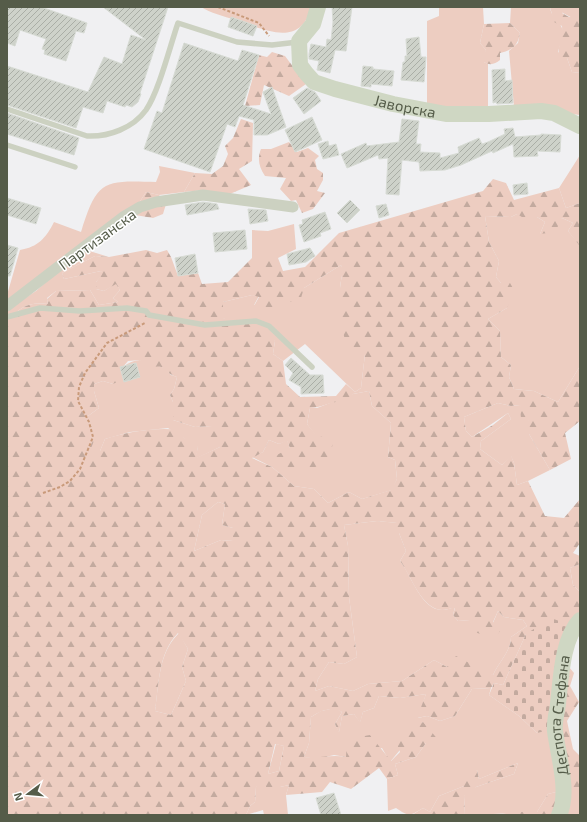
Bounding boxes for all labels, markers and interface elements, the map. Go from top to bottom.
street label: Јаворска [372,90,437,121]
street label: Партизанска [55,205,139,273]
street label: Деспота Стефана [546,653,573,777]
north arrow [8,774,48,814]
text: N [11,791,25,803]

